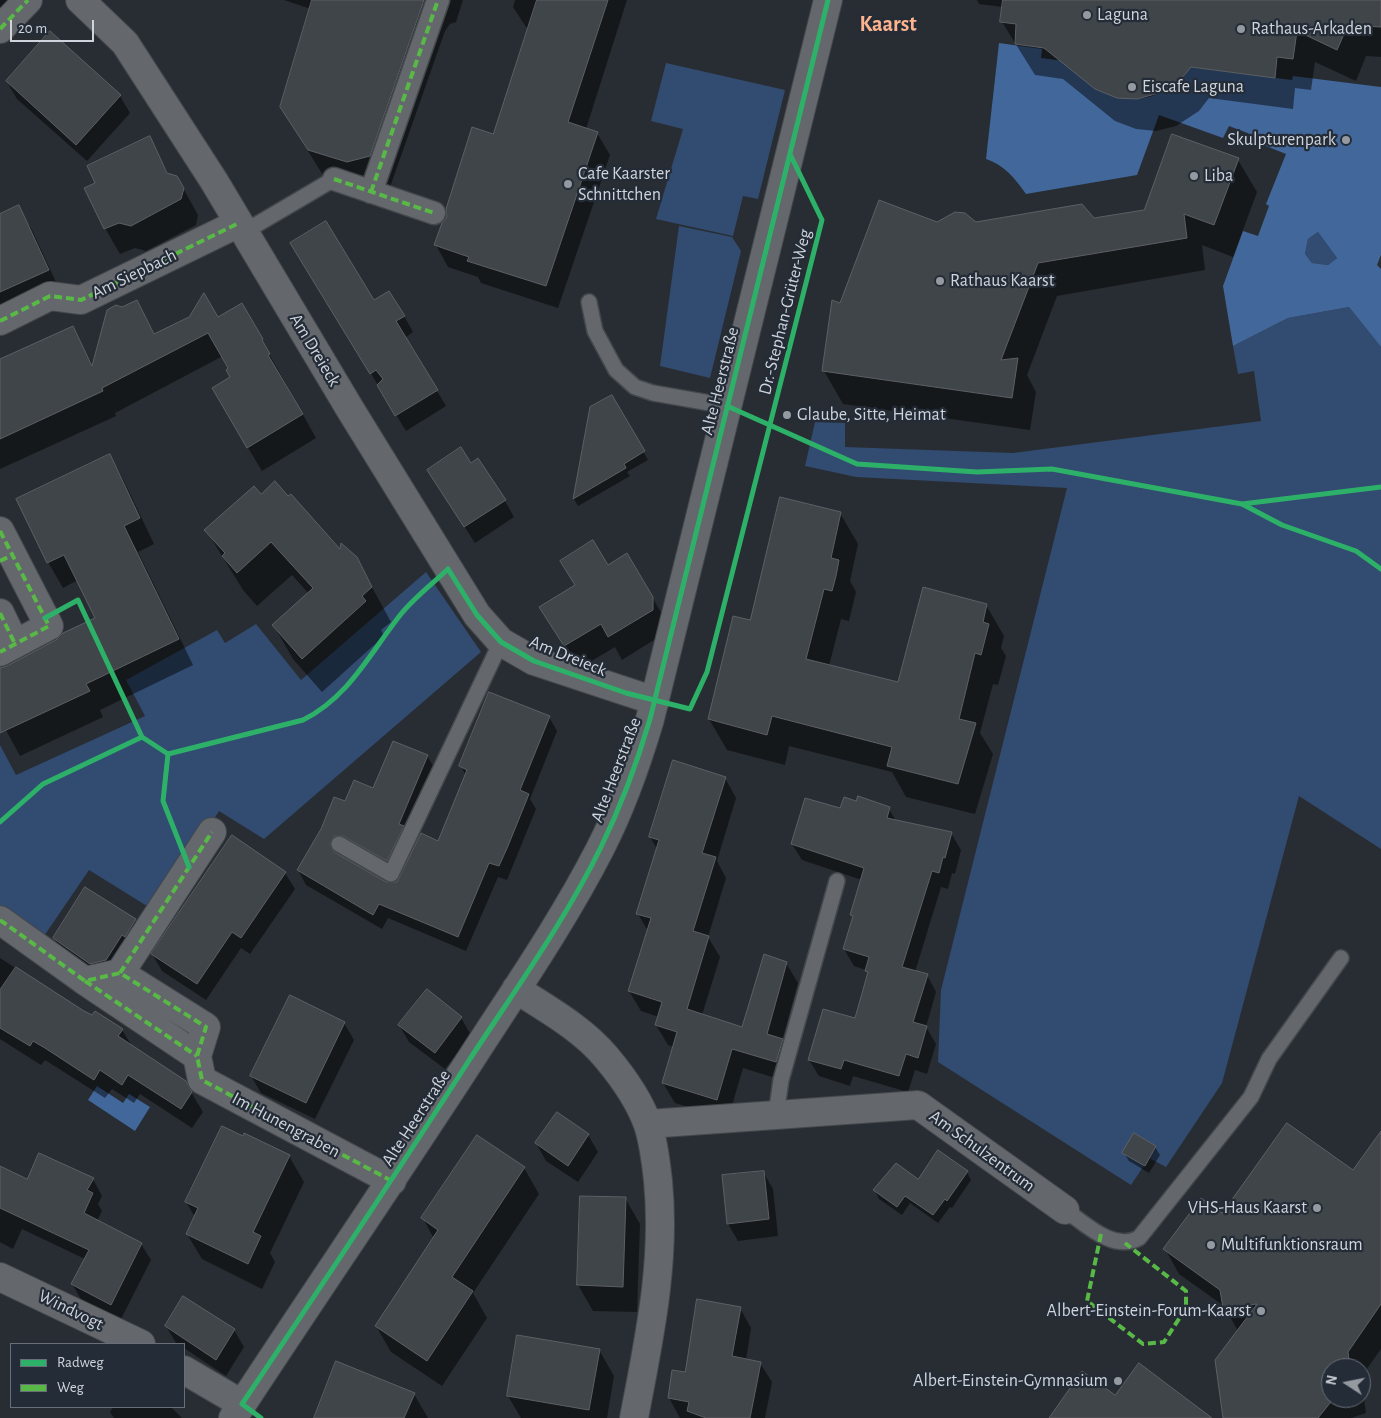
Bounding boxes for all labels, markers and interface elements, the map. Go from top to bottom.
place label: Laguna [1097,4,1148,26]
marker: Laguna [1081,9,1093,21]
scale bar [12,10,96,42]
district label: Kaarst [859,11,917,37]
place label: Rathaus-Arkaden [1251,18,1372,40]
text: 20 m [18,21,47,36]
marker: Rathaus-Arkaden [1235,23,1247,35]
place label: Eiscafe Laguna [1142,76,1244,98]
marker: Eiscafe Laguna [1126,81,1138,93]
place label: Skulpturenpark [1227,129,1336,151]
marker: Skulpturenpark [1340,134,1352,146]
place label: Cafe Kaarster Schnittchen [578,163,670,205]
place label: Liba [1204,165,1233,187]
marker: Liba [1188,170,1200,182]
marker: Cafe Kaarster Schnittchen [562,178,574,190]
street label: Dr.-Stephan-Grüter-Weg [754,227,816,397]
street label: Am Siepbach [88,244,180,304]
place label: Rathaus Kaarst [950,270,1055,292]
marker: Rathaus Kaarst [934,275,946,287]
street label: Am Dreieck [285,310,345,390]
street label: Alte Heerstraße [696,325,744,437]
place label: Glaube, Sitte, Heimat [797,404,946,426]
marker: Glaube, Sitte, Heimat [781,409,793,421]
street label: Am Dreieck [526,631,610,681]
street label: Alte Heerstraße [586,715,646,825]
street label: Alte Heerstraße [377,1066,455,1170]
street label: Im Hunengraben [228,1087,344,1163]
street label: Am Schulzentrum [925,1105,1039,1197]
place label: VHS-Haus Kaarst [1188,1197,1307,1219]
marker: VHS-Haus Kaarst [1311,1202,1323,1214]
place label: Multifunktionsraum [1221,1234,1363,1256]
marker: Multifunktionsraum [1205,1239,1217,1251]
street label: Windvogt [35,1285,107,1335]
place label: Albert-Einstein-Forum-Kaarst [1047,1300,1251,1322]
marker: Albert-Einstein-Forum-Kaarst [1255,1305,1267,1317]
legend [10,1343,185,1408]
text: Radweg [57,1355,104,1370]
north arrow [1321,1358,1371,1408]
place label: Albert-Einstein-Gymnasium [913,1370,1108,1392]
text: N [1324,1374,1340,1386]
marker: Albert-Einstein-Gymnasium [1112,1375,1124,1387]
text: Weg [57,1380,84,1395]

